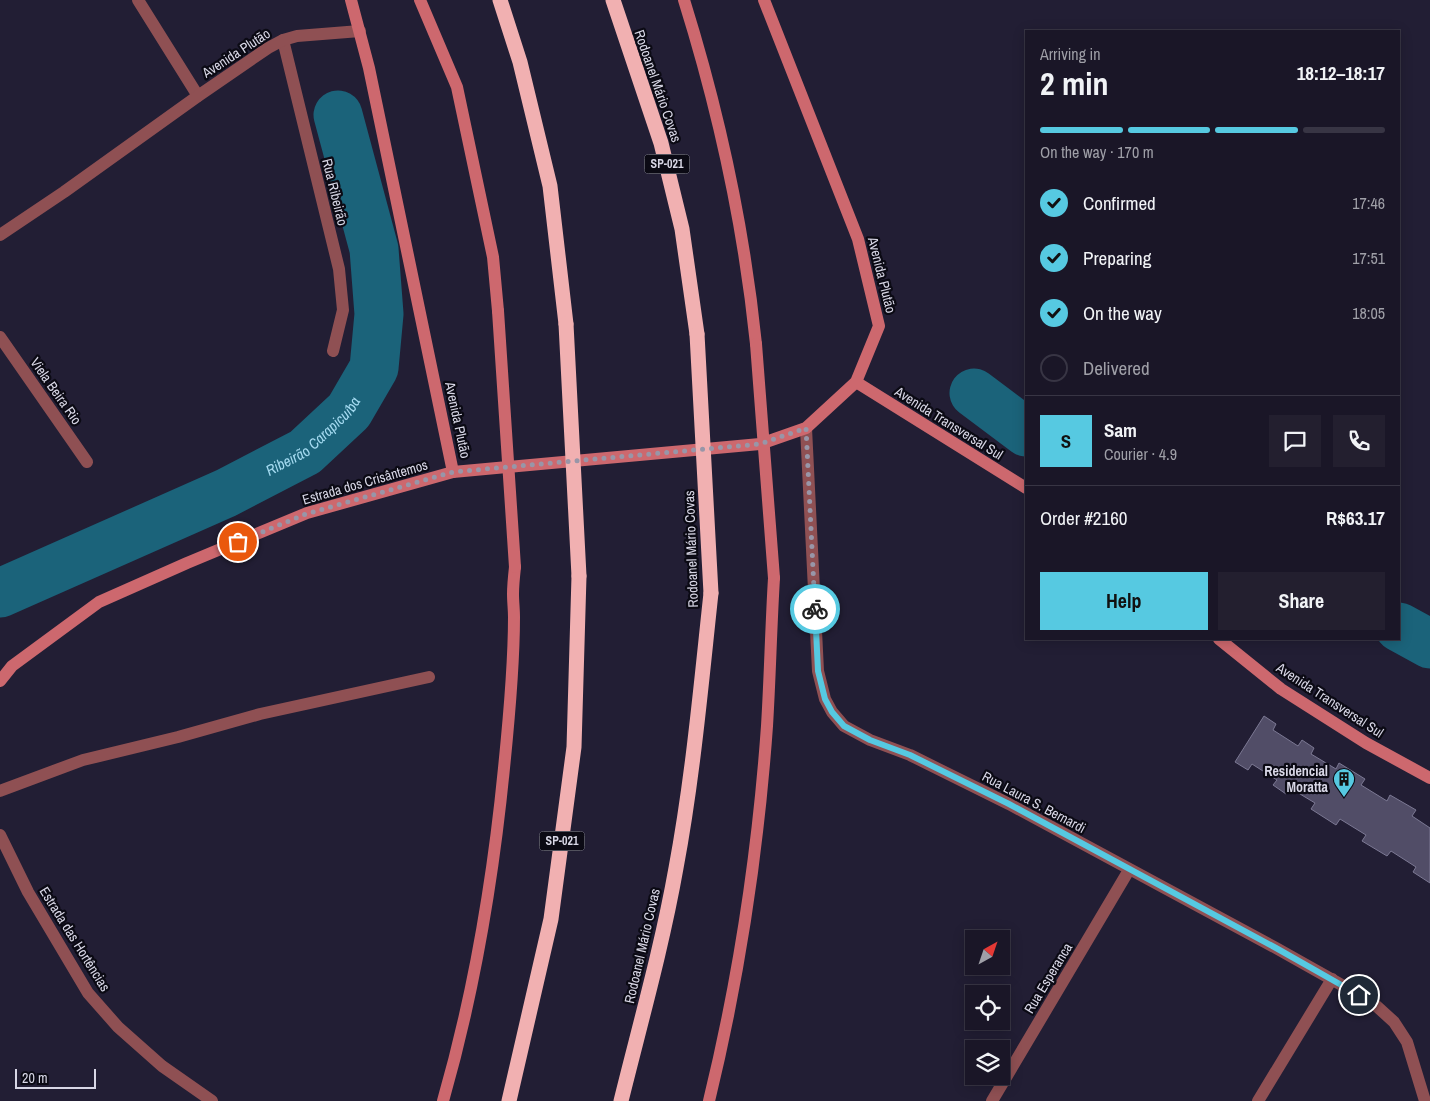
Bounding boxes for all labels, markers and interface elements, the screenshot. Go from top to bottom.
street label: Avenida Plutão [198,24,273,82]
street label: Rodoanel Mário Covas [630,28,686,145]
text: Arriving in [1040,43,1101,65]
text: 18:12–18:17 [1297,60,1385,86]
text: 2 min [1040,62,1109,105]
text: On the way · 170 m [1040,141,1154,163]
road number: SP-021 [644,154,690,173]
street label: Rua Ribeirão [318,157,352,227]
icon: check [1040,189,1068,217]
text: Confirmed [1083,190,1156,216]
text: 17:46 [1352,192,1385,214]
street label: Avenida Plutão [864,234,900,315]
icon: check [1040,244,1068,272]
text: Preparing [1083,245,1151,271]
text: 17:51 [1352,247,1385,269]
icon: check [1040,299,1068,327]
text: On the way [1083,300,1162,326]
text: 18:05 [1352,302,1385,324]
street label: Viela Beira Rio [26,354,86,428]
text: Delivered [1083,355,1150,381]
street label: Avenida Plutão [441,379,475,460]
street label: Avenida Transversal Sul [891,382,1006,464]
water label: Ribeirão Carapicuíba [262,393,365,481]
button: chat [1269,415,1321,467]
button: phone [1333,415,1385,467]
text: Sam [1104,417,1137,443]
text: S [1061,428,1071,454]
text: Courier · 4.9 [1104,443,1177,465]
street label: Estrada dos Crisântemos [300,455,430,509]
street label: Rodoanel Mário Covas [680,490,702,608]
text: Order #2160 [1040,505,1127,531]
text: R$63.17 [1326,505,1385,531]
pin [217,521,259,563]
icon: bag [224,528,252,556]
button: Help [1040,572,1208,630]
button: Share [1218,572,1385,630]
courier [790,584,840,634]
icon: bike [801,595,829,623]
street label: Avenida Transversal Sul [1272,658,1387,741]
place label: Residencial Moratta [1264,762,1329,796]
street label: Rua Laura S. Bernardi [979,767,1089,837]
building icon: Residencial Moratta [1332,767,1356,798]
road number: SP-021 [540,831,584,850]
street label: Estrada das Hortências [36,883,115,995]
street label: Rodoanel Mário Covas [620,887,664,1005]
north arrow [965,930,1010,975]
map controls [965,930,1010,1085]
street label: Rua Esperanca [1020,939,1076,1017]
pin [1338,974,1380,1016]
icon: home [1345,981,1373,1009]
button: locate [965,985,1010,1030]
button: layers [965,1040,1010,1085]
scale bar [15,1066,96,1089]
text: 20 m [22,1069,48,1087]

